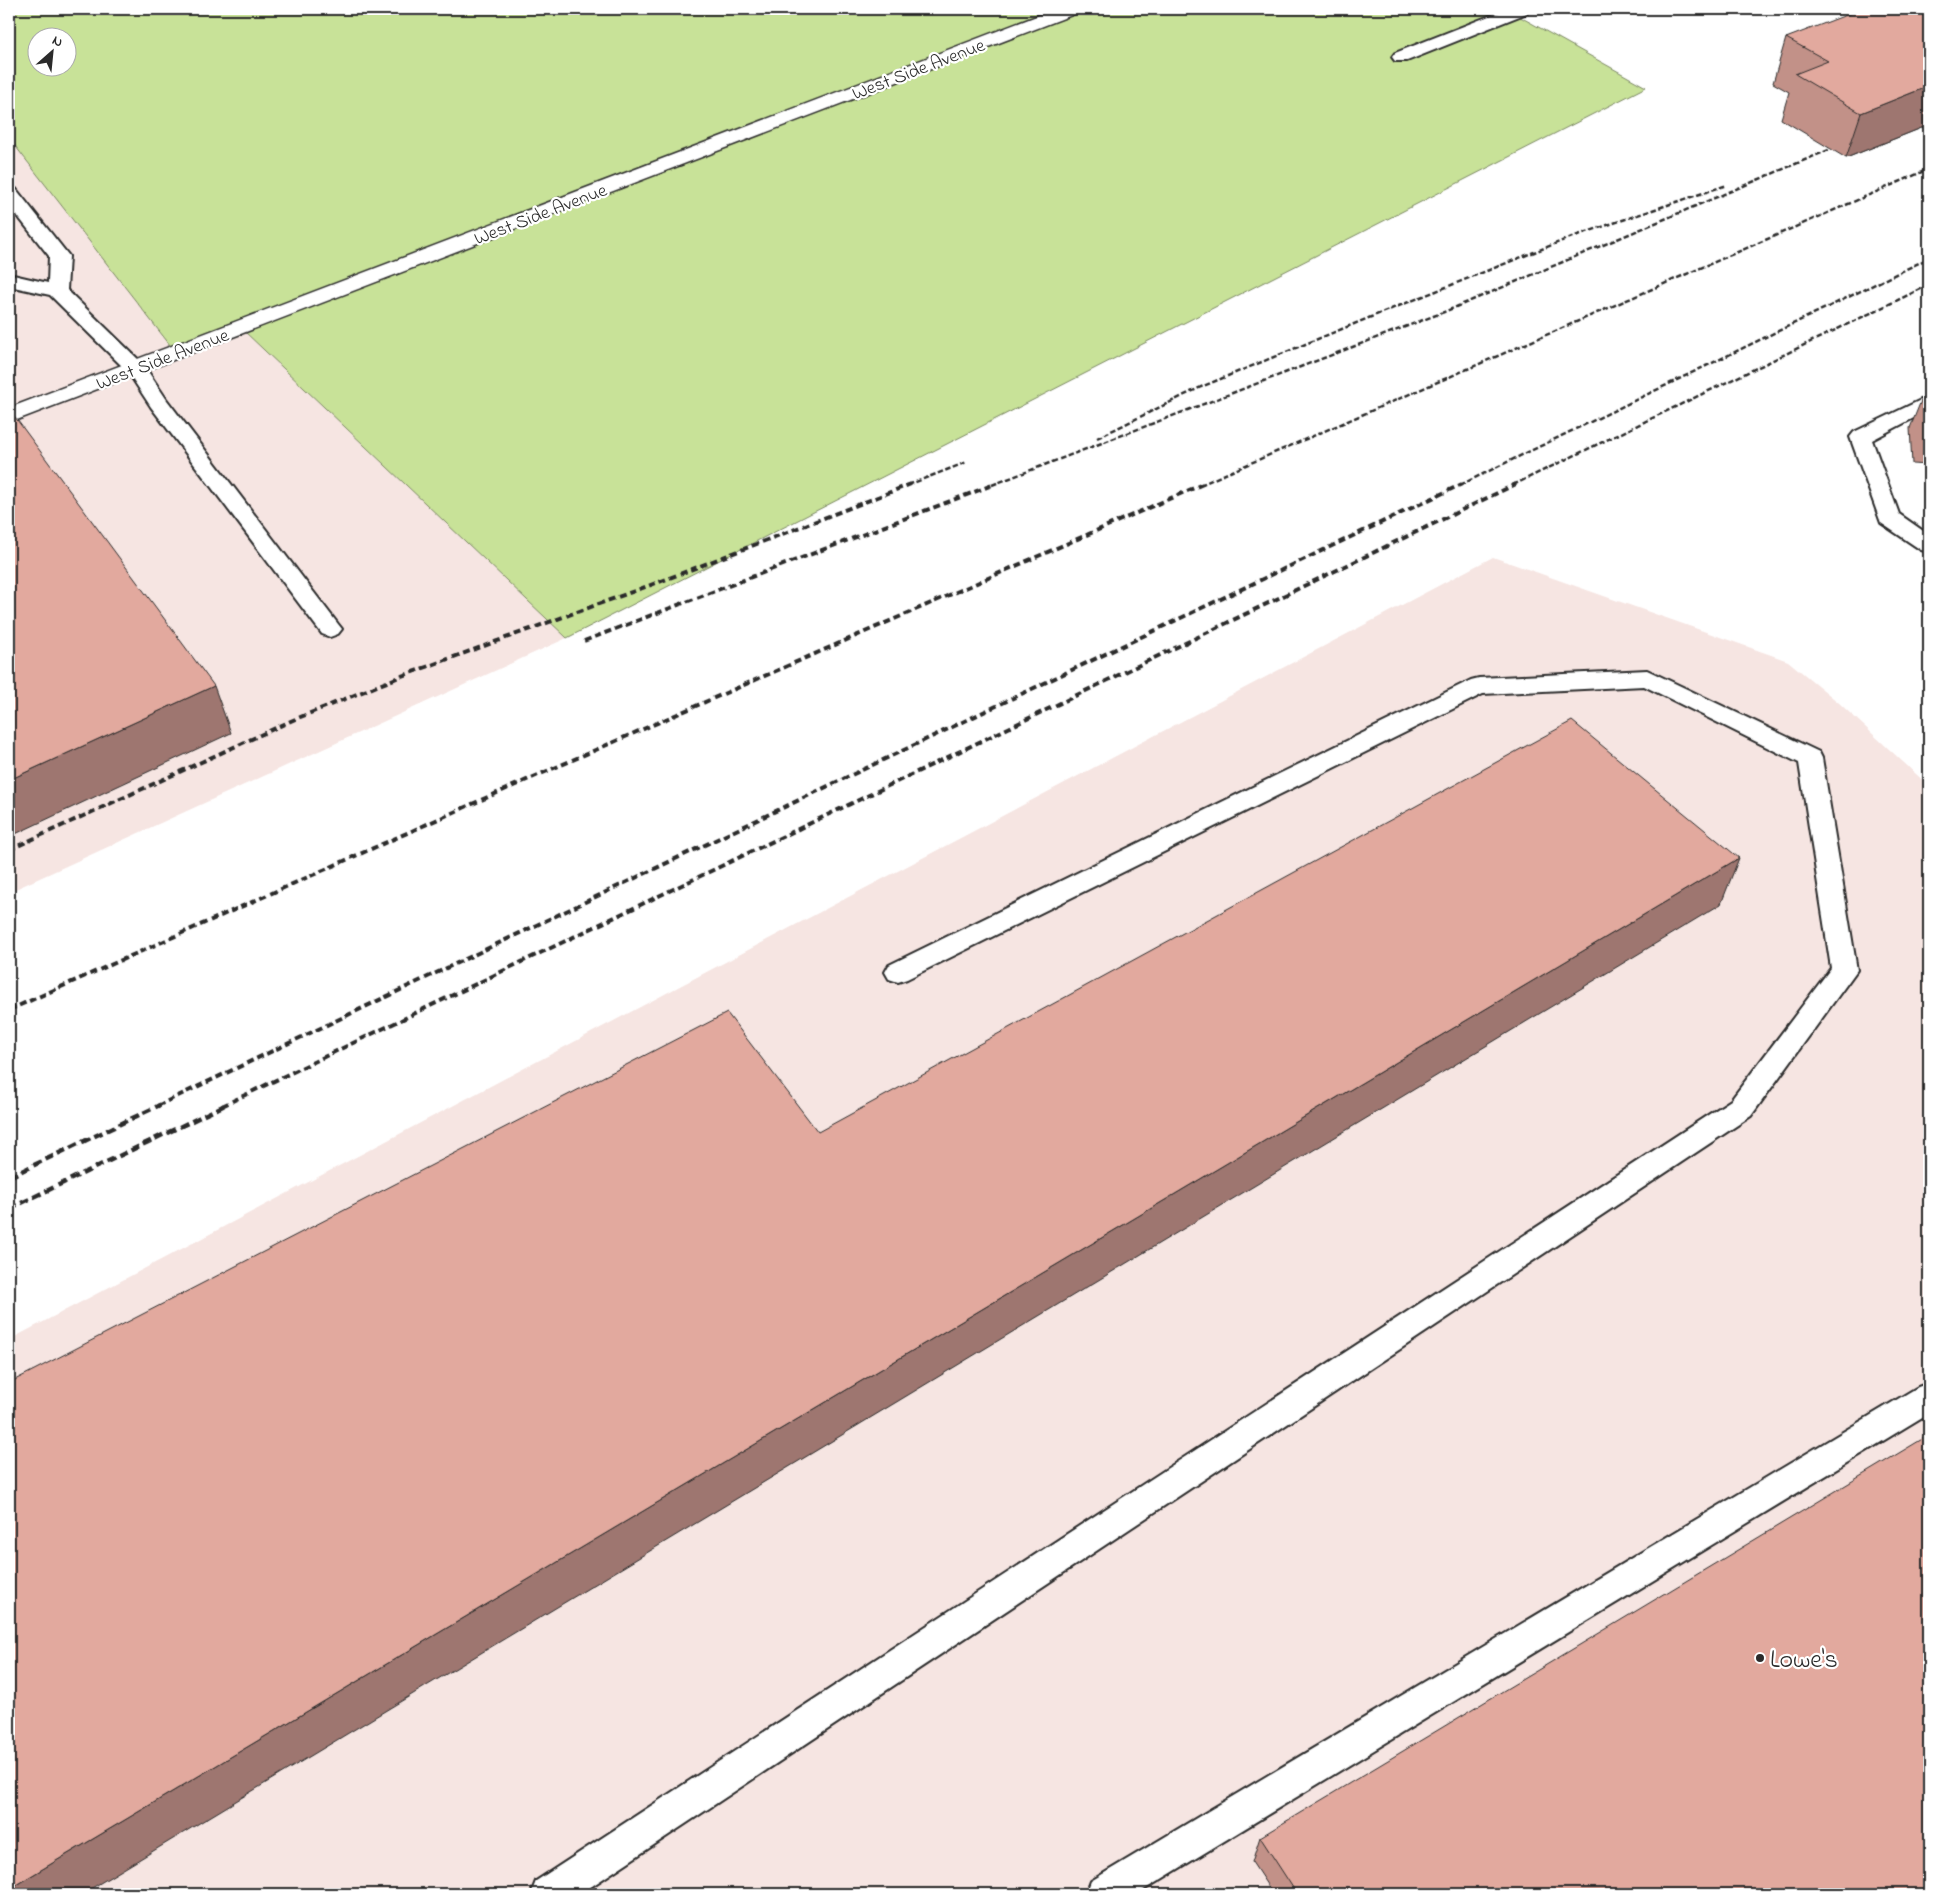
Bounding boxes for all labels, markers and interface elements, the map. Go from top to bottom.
north arrow [28,28,78,78]
text: N [48,30,66,53]
street label: West Side Avenue [849,32,990,108]
street label: West Side Avenue [471,177,612,253]
street label: West Side Avenue [93,322,234,398]
place label: Lowe's [1770,1642,1838,1680]
marker: Lowe's [1754,1652,1766,1664]

